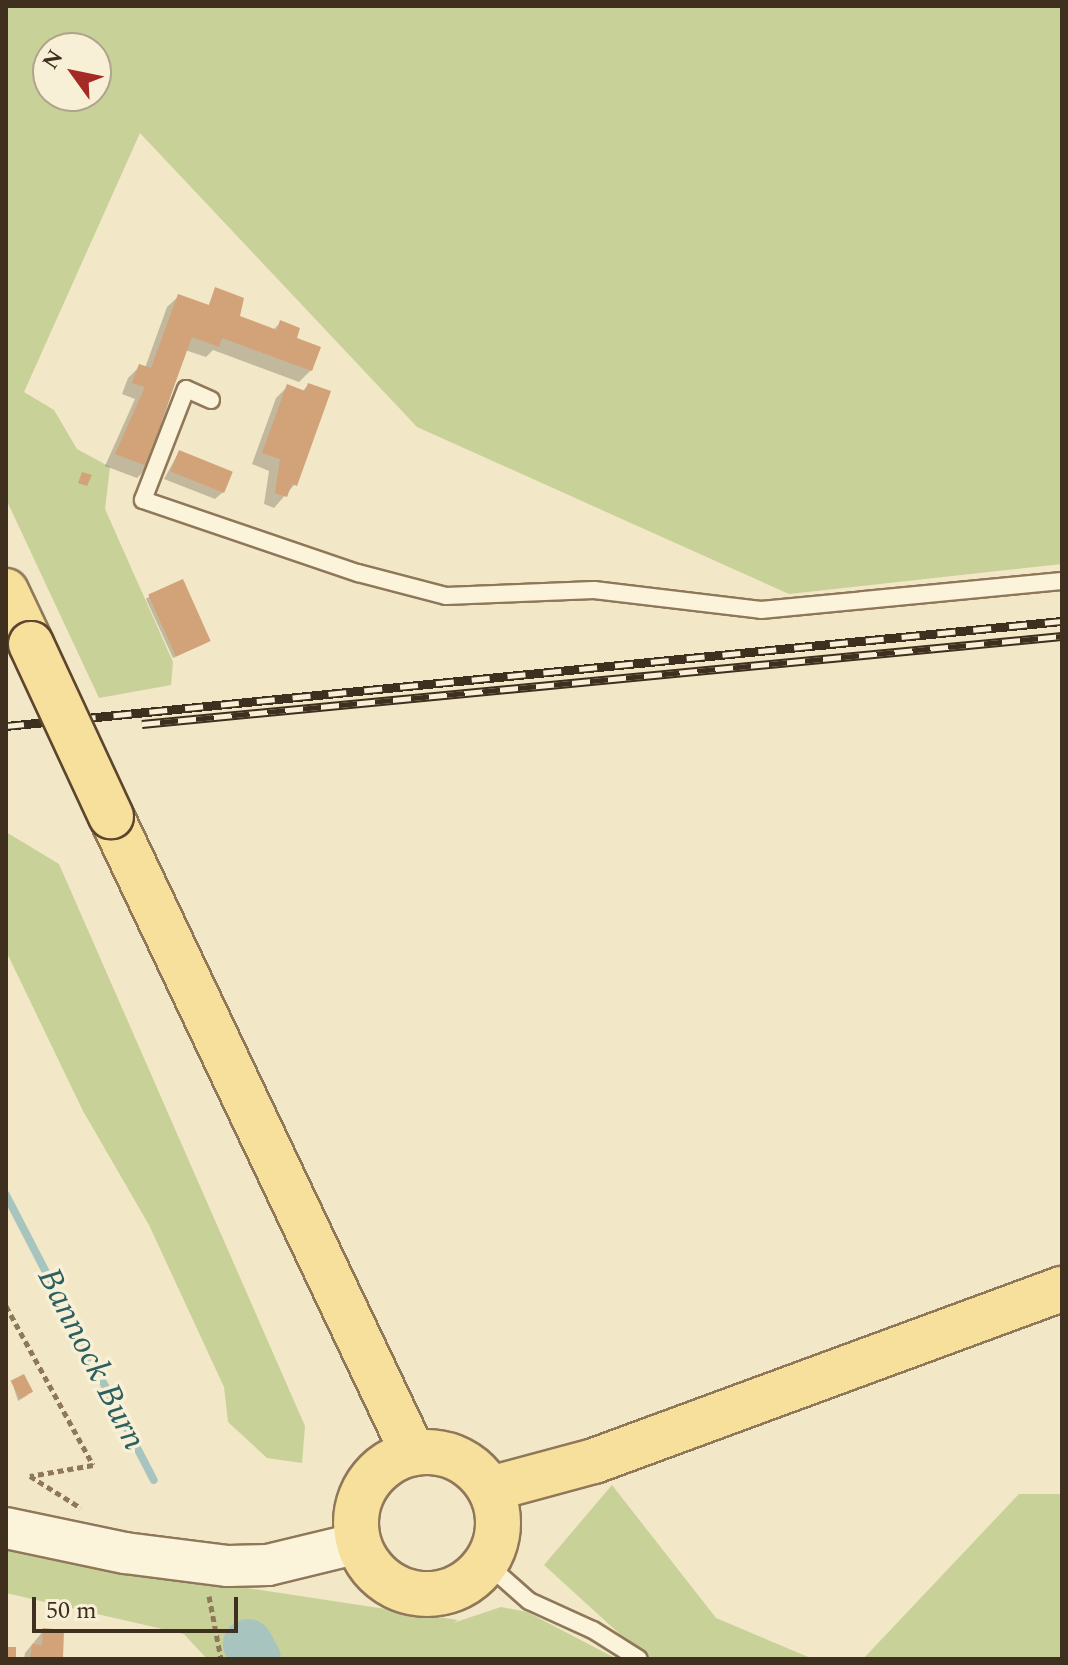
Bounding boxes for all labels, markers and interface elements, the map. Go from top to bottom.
north arrow [32,32,112,112]
text: N [34,43,72,76]
water label: Bannock Burn [28,1261,154,1457]
scale bar [36,1581,242,1631]
text: 50 m [46,1593,97,1629]

